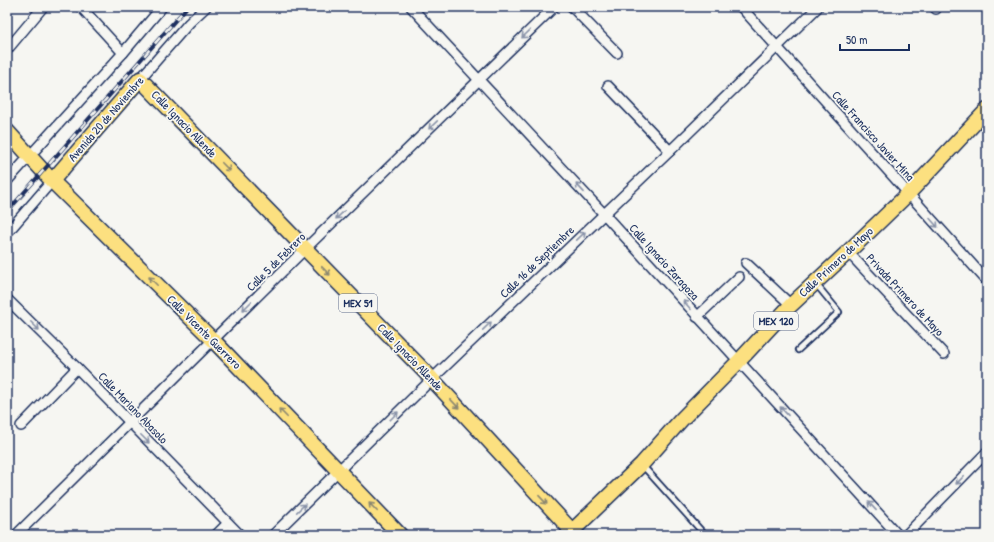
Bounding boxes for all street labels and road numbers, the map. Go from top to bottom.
street label: Avenida 20 de Noviembre [64,72,147,165]
street label: Calle Ignacio Allende [148,86,221,161]
street label: Calle Francisco Javier Mina [828,87,919,185]
street label: Calle Ignacio Zaragoza [625,220,703,304]
street label: Calle 16 de Septiembre [496,221,578,302]
street label: Calle Primero de Mayo [795,223,877,301]
street label: Calle 5 de Febrero [242,228,309,295]
street label: Privada Primero de Mayo [863,250,948,340]
street label: Calle Vicente Guerrero [163,291,245,373]
road number: MEX 51 [339,294,377,312]
road number: MEX 120 [754,312,798,330]
street label: Calle Ignacio Allende [374,319,447,394]
street label: Calle Mariano Abasolo [95,368,172,447]

